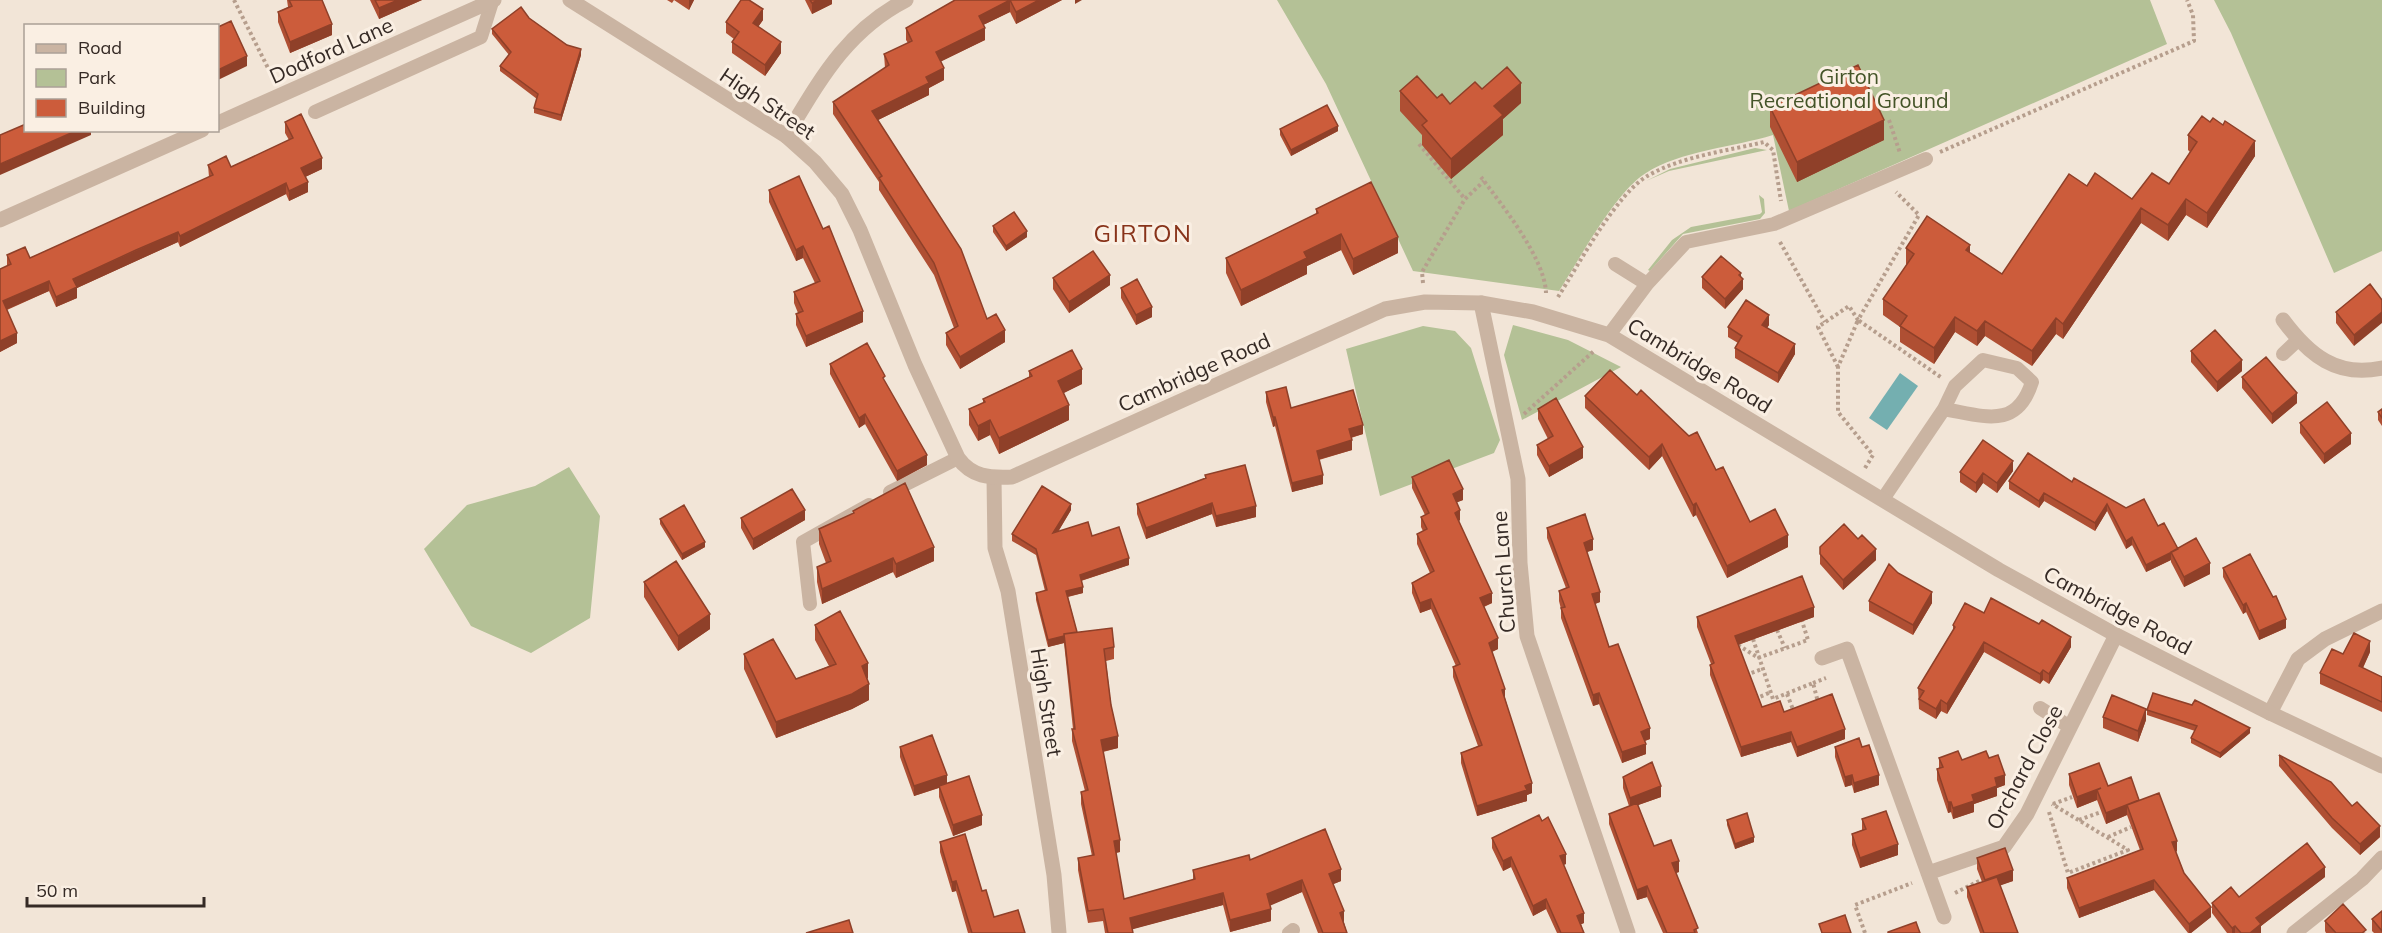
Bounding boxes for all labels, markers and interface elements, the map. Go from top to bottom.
street label: Dodford Lane [265,11,397,89]
legend [24,24,219,132]
text: Road [78,36,122,59]
street label: High Street [715,62,821,144]
park label: Girton Recreational Ground [1749,63,1949,113]
text: Park [78,66,117,89]
text: Building [78,96,146,119]
district label: GIRTON [1094,218,1192,248]
street label: Cambridge Road [1623,312,1777,418]
street label: Cambridge Road [1114,327,1274,417]
street label: Church Lane [1486,510,1520,634]
street label: Cambridge Road [2040,560,2196,660]
street label: High Street [1026,646,1068,758]
street label: Orchard Close [1980,700,2068,834]
scale bar [27,870,204,908]
text: 50 m [36,879,78,902]

